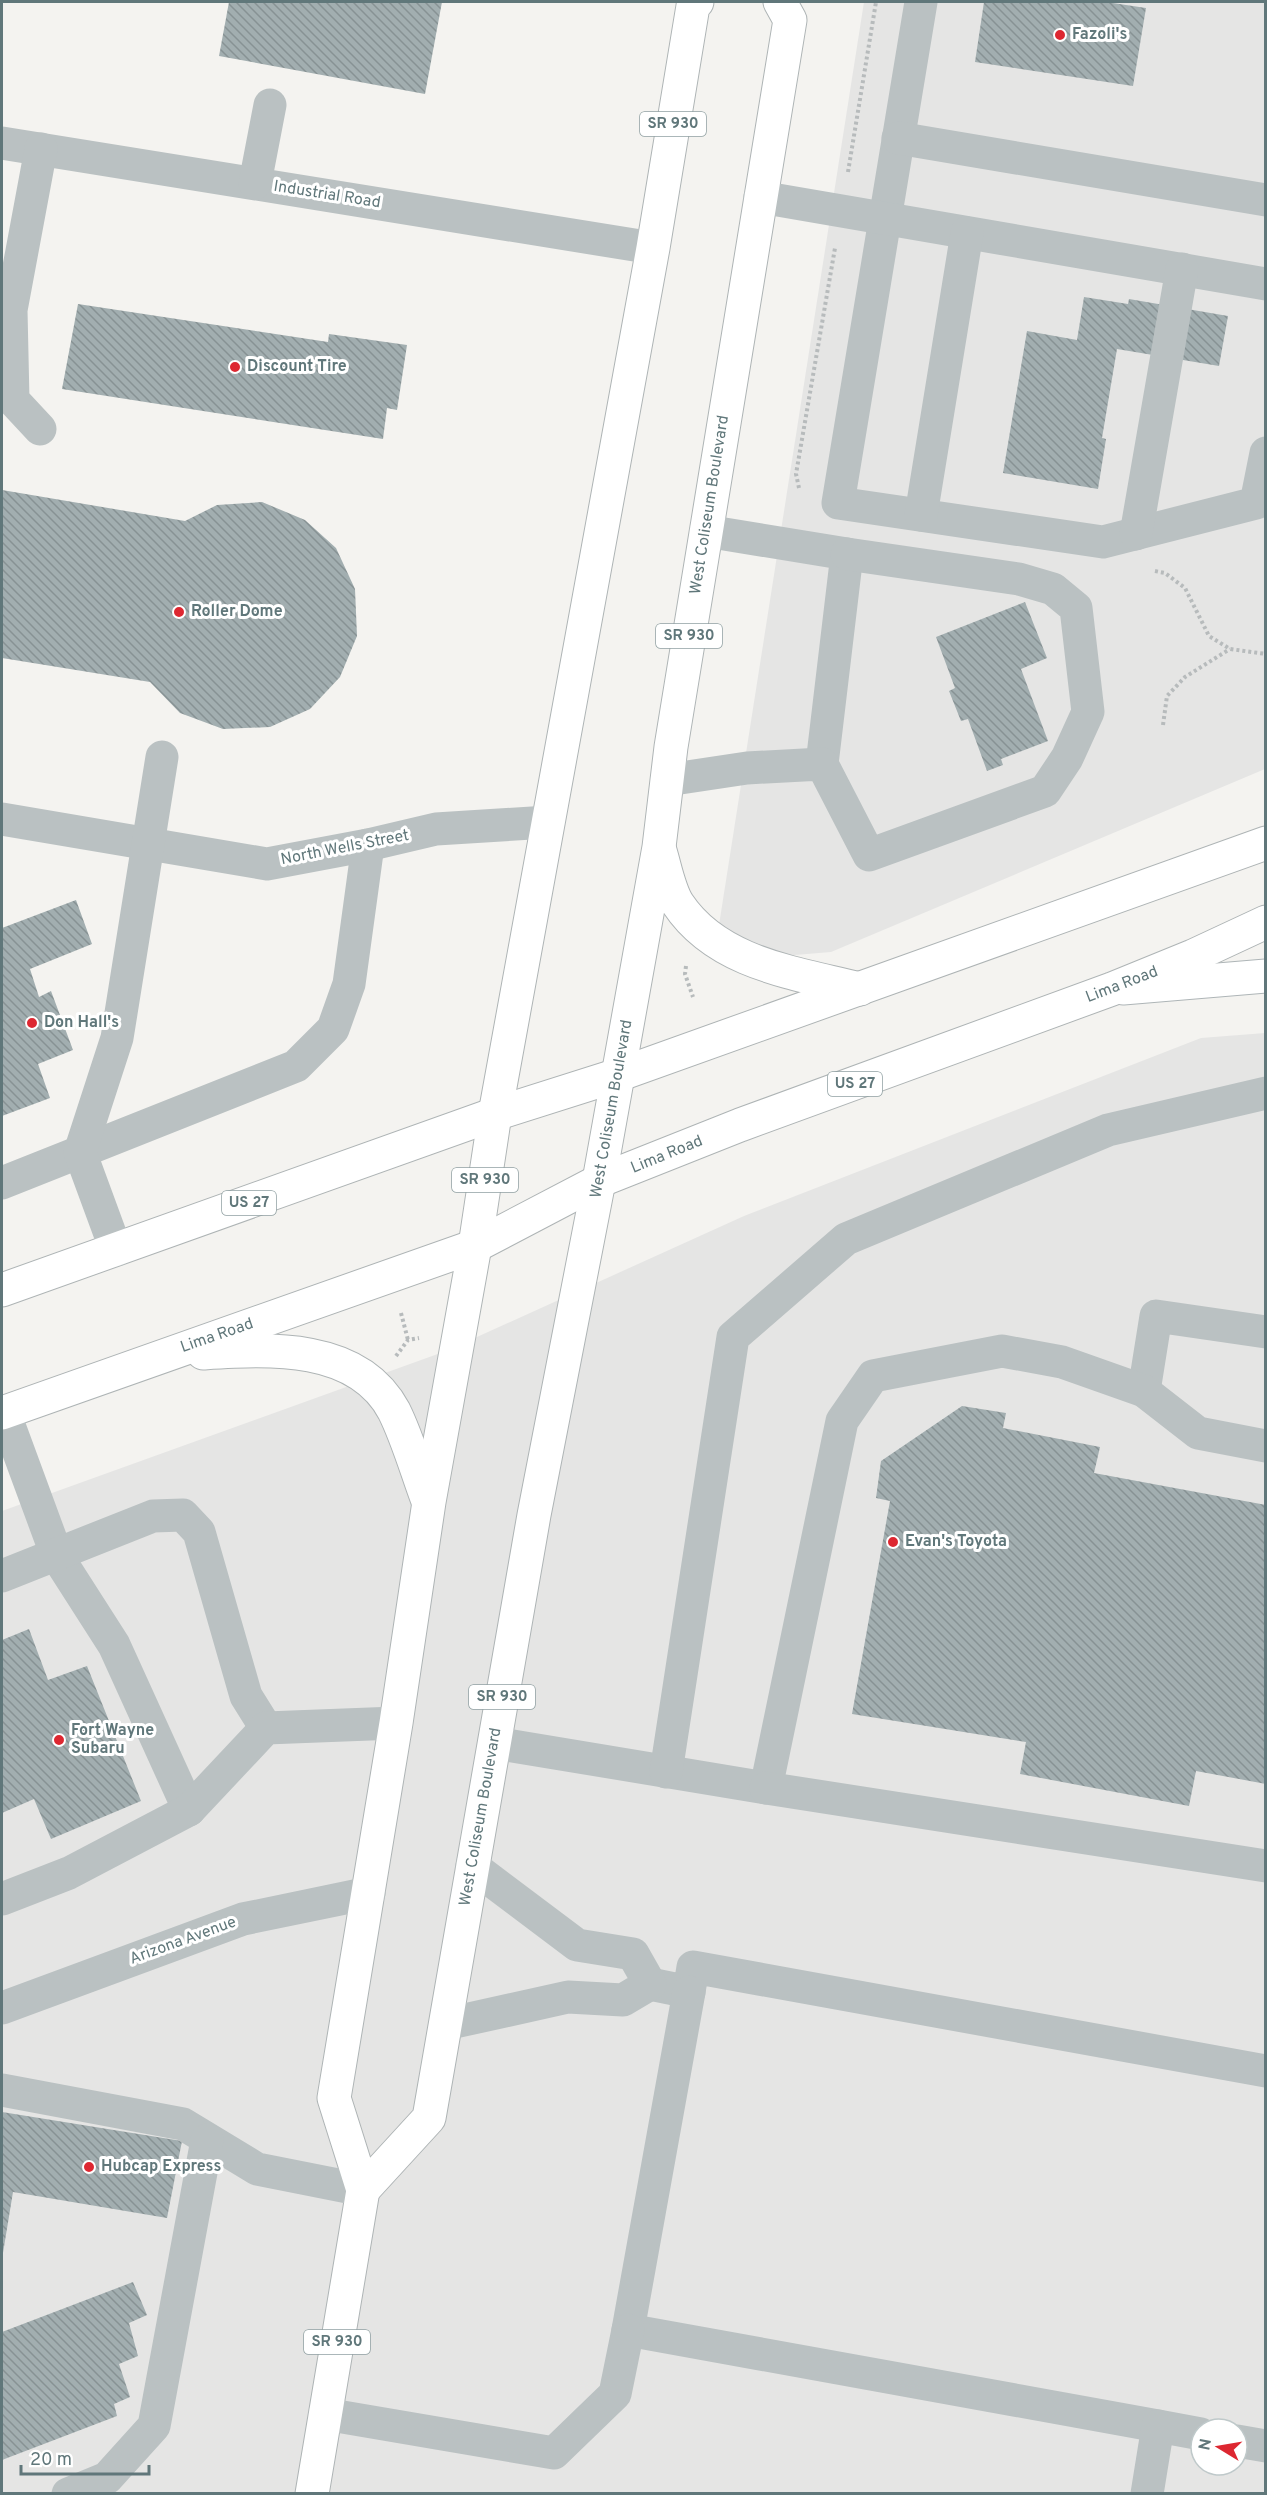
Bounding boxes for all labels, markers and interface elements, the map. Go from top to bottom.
place label: Fazoli's [1072,25,1127,45]
marker: Fazoli's [1053,28,1067,42]
road number: SR 930 [640,112,706,136]
street label: Industrial Road [272,177,382,213]
place label: Discount Tire [247,357,347,377]
marker: Discount Tire [228,360,242,374]
street label: West Coliseum Boulevard [686,414,734,596]
place label: Roller Dome [191,602,283,622]
marker: Roller Dome [172,605,186,619]
road number: SR 930 [656,624,722,648]
street label: North Wells Street [279,826,411,870]
street label: Lima Road [1083,962,1161,1008]
place label: Don Hall's [44,1013,119,1033]
marker: Don Hall's [25,1016,39,1030]
street label: West Coliseum Boulevard [586,1018,638,1200]
road number: US 27 [828,1072,882,1096]
street label: Lima Road [628,1132,706,1178]
road number: SR 930 [452,1168,518,1192]
road number: US 27 [222,1191,276,1215]
street label: Lima Road [178,1314,256,1358]
place label: Evan's Toyota [905,1532,1007,1552]
marker: Evan's Toyota [886,1535,900,1549]
road number: SR 930 [469,1685,535,1709]
place label: Fort Wayne Subaru [71,1721,154,1759]
street label: West Coliseum Boulevard [455,1726,507,1908]
marker: Fort Wayne Subaru [52,1733,66,1747]
street label: Arizona Avenue [127,1912,239,1970]
place label: Hubcap Express [101,2157,221,2177]
marker: Hubcap Express [82,2160,96,2174]
road number: SR 930 [304,2330,370,2354]
north arrow [1189,2417,1249,2477]
text: N [1195,2437,1217,2452]
scale bar [21,2438,148,2476]
text: 20 m [30,2449,72,2472]

